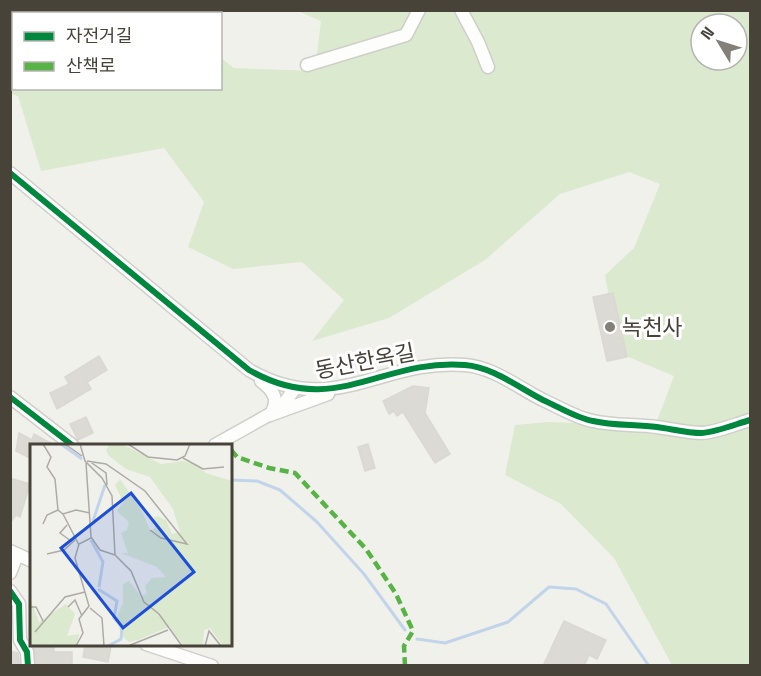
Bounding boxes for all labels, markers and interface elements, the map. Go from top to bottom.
legend [12,12,222,90]
north arrow [689,12,749,72]
text: N [696,22,719,44]
text: 자전거길 [66,24,132,47]
text: 산책로 [66,54,116,77]
place label: 녹천사 [622,313,683,341]
marker: 녹천사 [603,320,617,334]
street label: 동산한옥길 [313,338,417,384]
inset map [30,444,232,646]

